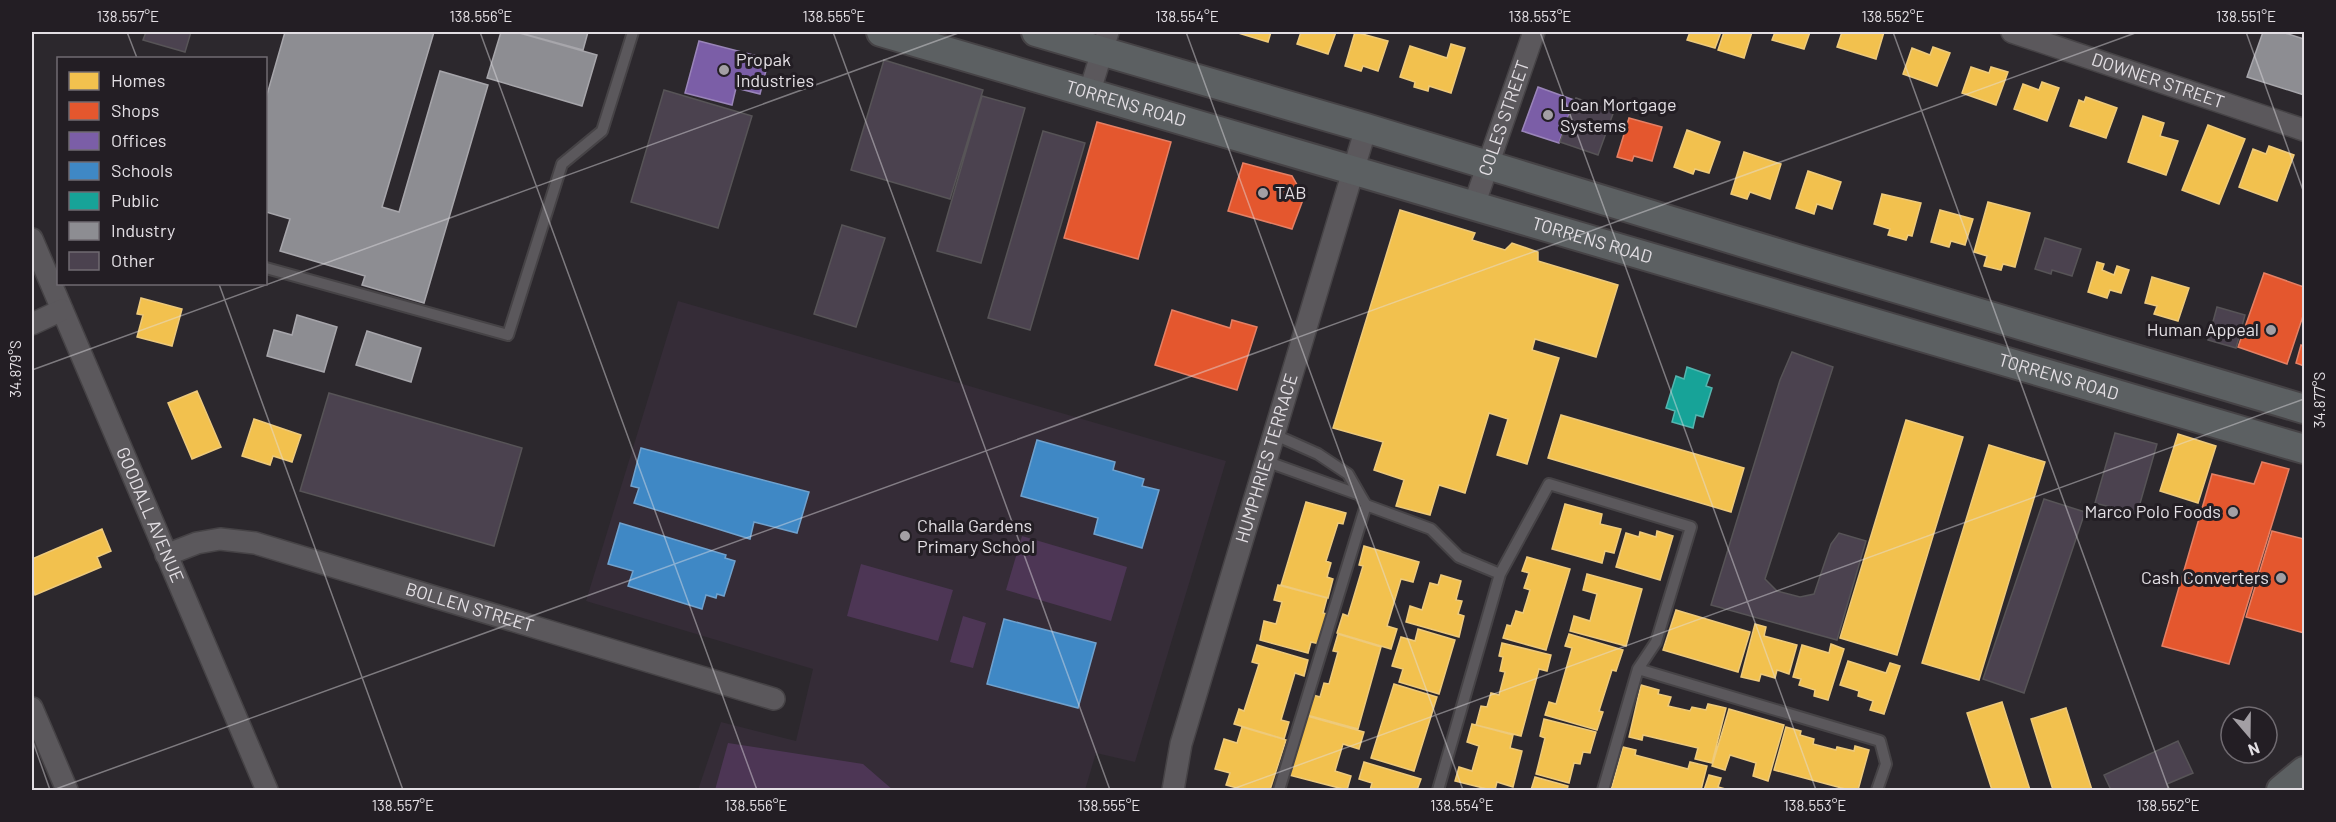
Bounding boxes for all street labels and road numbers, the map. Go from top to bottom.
street label: DOWNER STREET [2089,48,2228,113]
street label: COLES STREET [1473,57,1533,178]
street label: TORRENS ROAD [1063,75,1189,131]
street label: TORRENS ROAD [1530,211,1655,267]
street label: TORRENS ROAD [1996,348,2121,404]
street label: HUMPHRIES TERRACE [1230,371,1302,545]
street label: GOODALL AVENUE [112,443,189,586]
street label: BOLLEN STREET [403,577,537,636]

